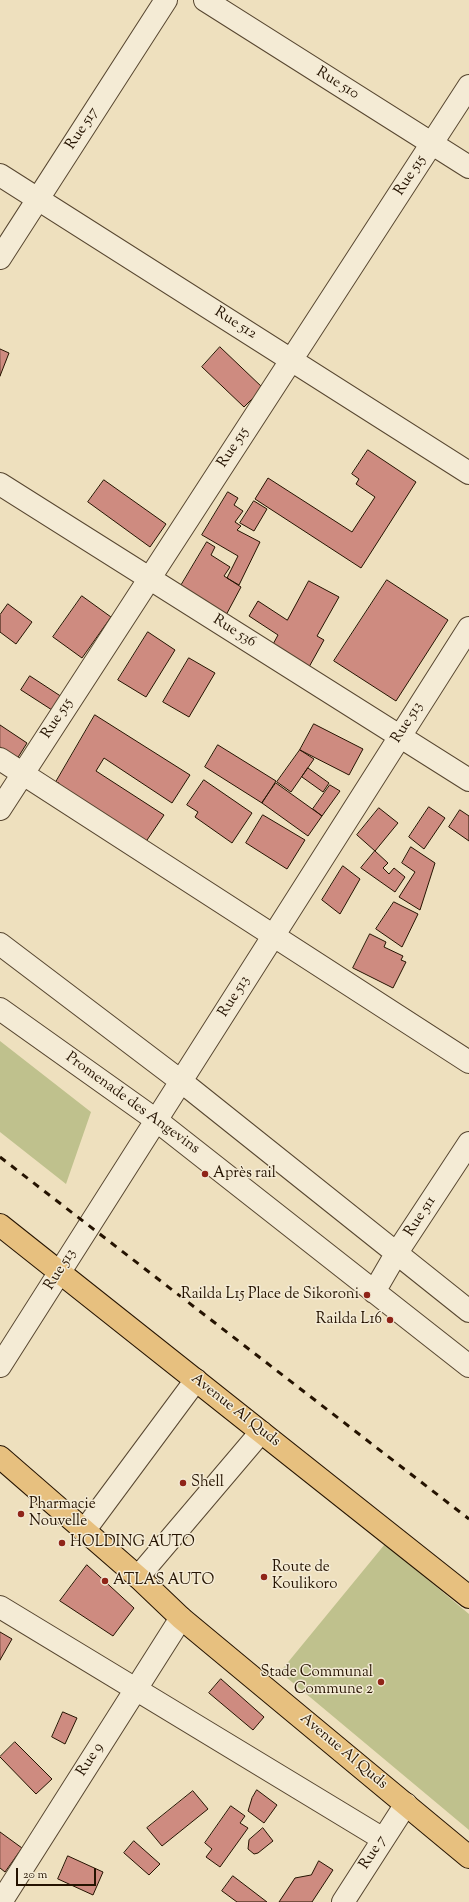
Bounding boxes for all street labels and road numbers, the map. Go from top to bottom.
street label: Rue 510 [312,64,362,104]
street label: Rue 517 [63,104,103,154]
street label: Rue 515 [391,152,431,200]
street label: Rue 512 [211,304,259,344]
street label: Rue 515 [214,424,254,472]
street label: Rue 536 [209,612,259,652]
street label: Rue 515 [38,695,78,743]
street label: Rue 513 [388,699,428,747]
street label: Rue 513 [215,973,255,1021]
street label: Promenade des Angevins [61,1049,203,1159]
street label: Rue 511 [401,1193,441,1241]
street label: Rue 513 [41,1246,81,1294]
street label: Avenue Al Quds [187,1371,283,1451]
street label: Avenue Al Quds [296,1710,390,1794]
street label: Rue 9 [74,1740,108,1780]
street label: Rue 7 [356,1833,392,1873]

